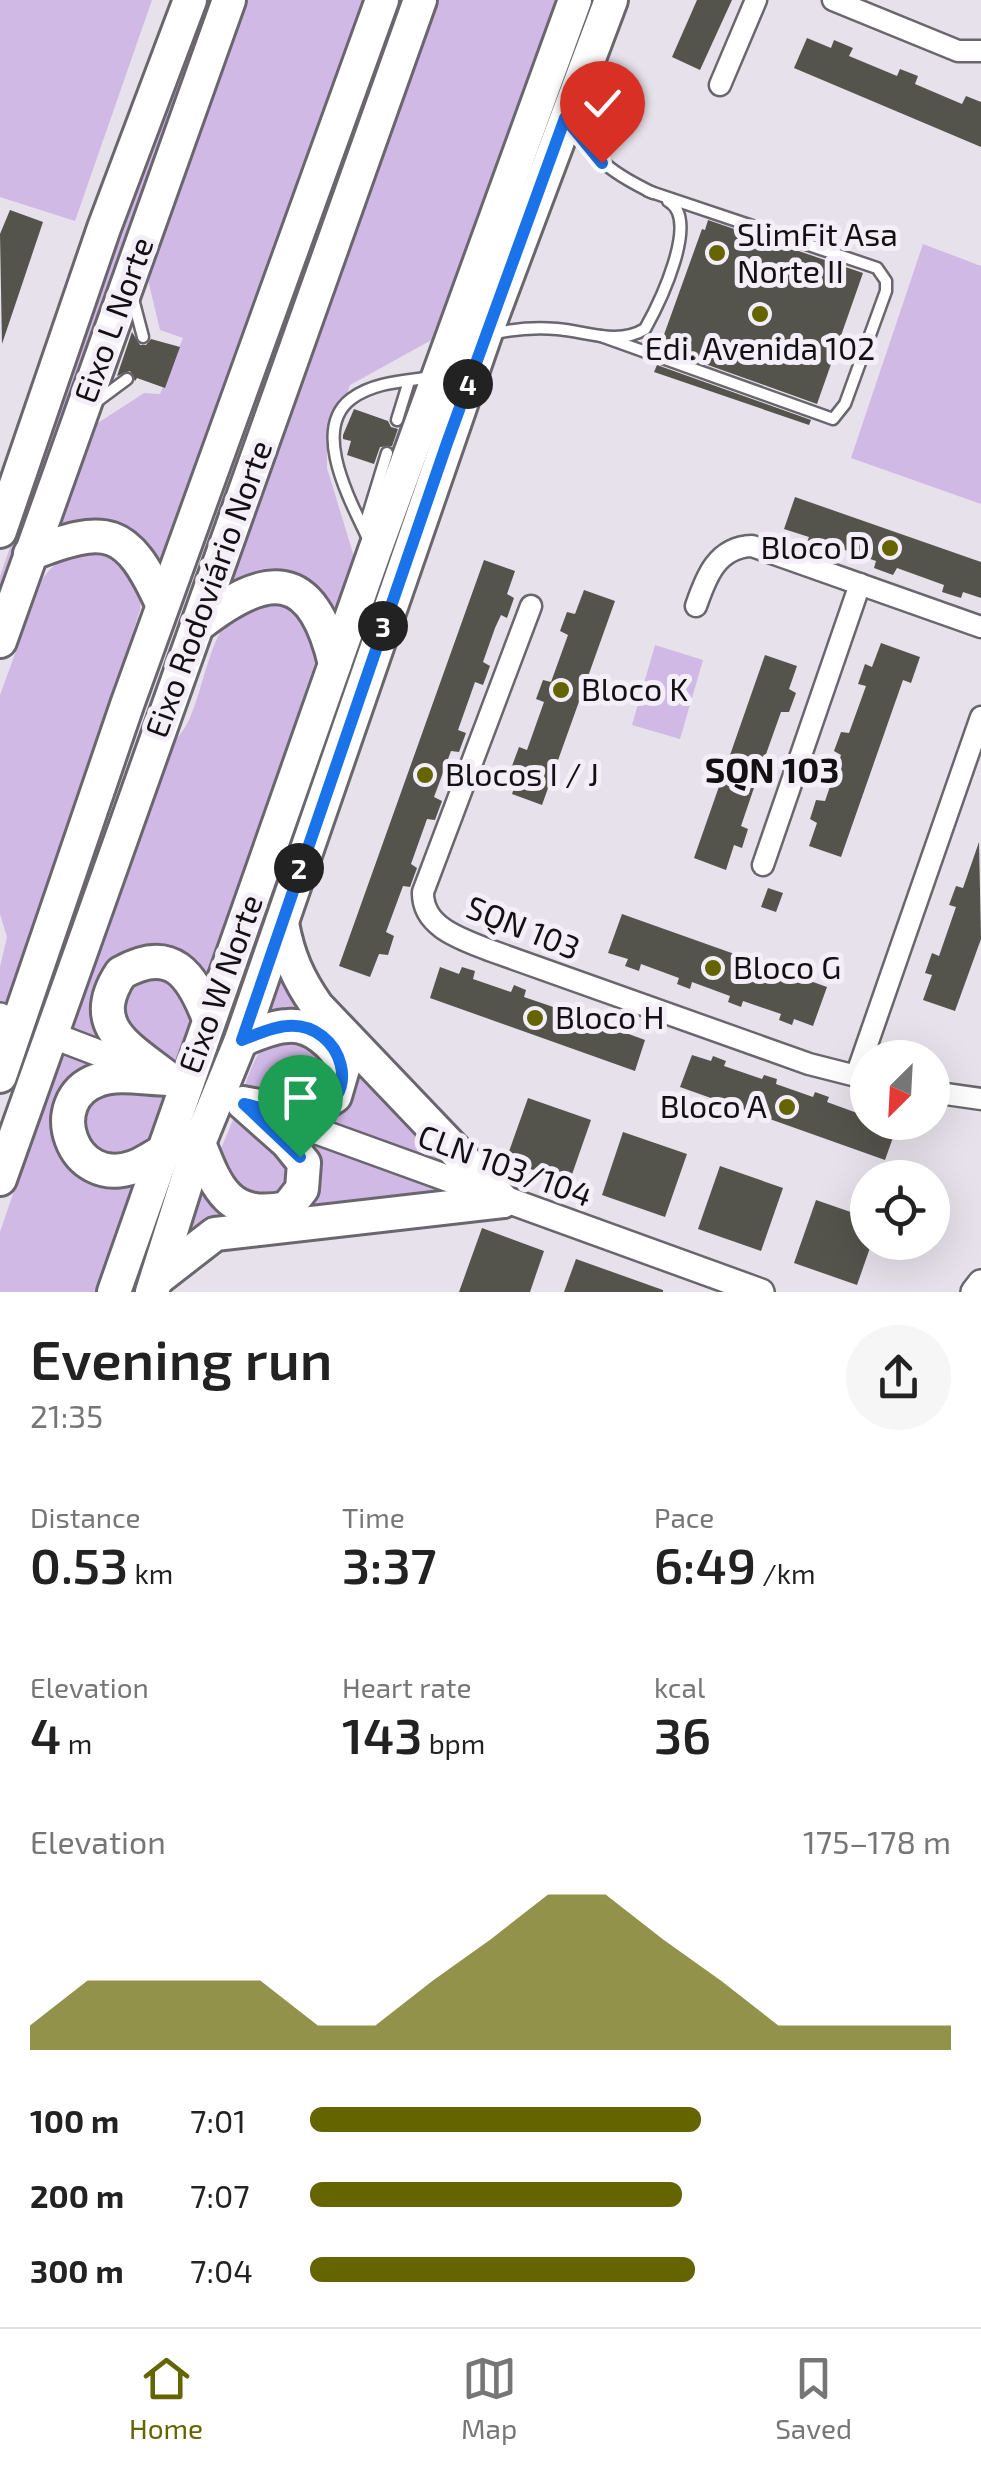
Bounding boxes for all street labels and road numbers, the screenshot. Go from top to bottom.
street label: Eixo L Norte [65,231,160,407]
street label: Eixo Rodoviário Norte [136,435,279,742]
street label: SQN 103 [461,886,586,967]
street label: Eixo W Norte [169,889,269,1078]
street label: CLN 103/104 [413,1115,598,1213]

